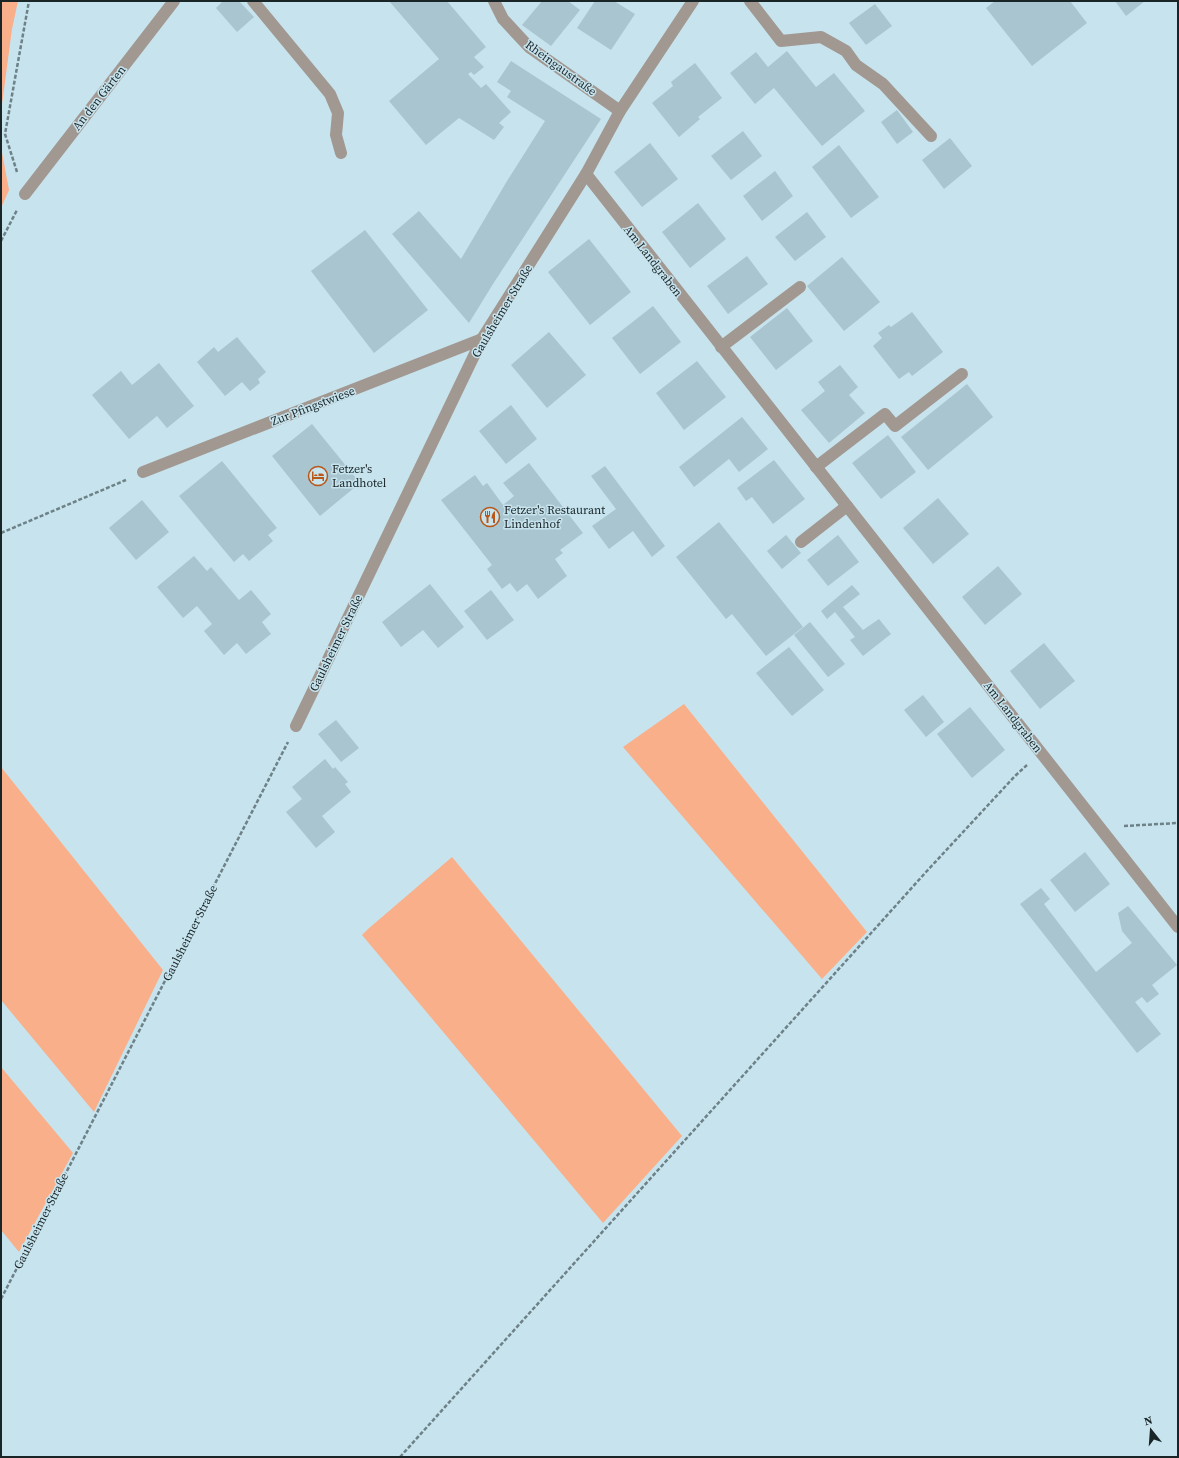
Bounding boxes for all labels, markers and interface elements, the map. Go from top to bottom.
street label: Rheingaustraße [522,37,600,99]
street label: An den Gärten [69,62,129,134]
street label: Am Landgraben [620,222,686,300]
street label: Gaulsheimer Straße [468,262,536,360]
street label: Zur Pfingstwiese [269,383,357,429]
place label: Fetzer's Landhotel [332,461,387,491]
hotel icon: Fetzer's Landhotel [307,465,329,487]
place label: Fetzer's Restaurant Lindenhof [504,502,605,532]
restaurant icon: Fetzer's Restaurant Lindenhof [479,506,501,528]
street label: Gaulsheimer Straße [306,592,366,694]
street label: Am Landgraben [980,678,1046,756]
street label: Gaulsheimer Straße [159,882,221,984]
street label: Gaulsheimer Straße [10,1170,72,1272]
north arrow [1131,1410,1171,1450]
text: N [1142,1413,1154,1429]

